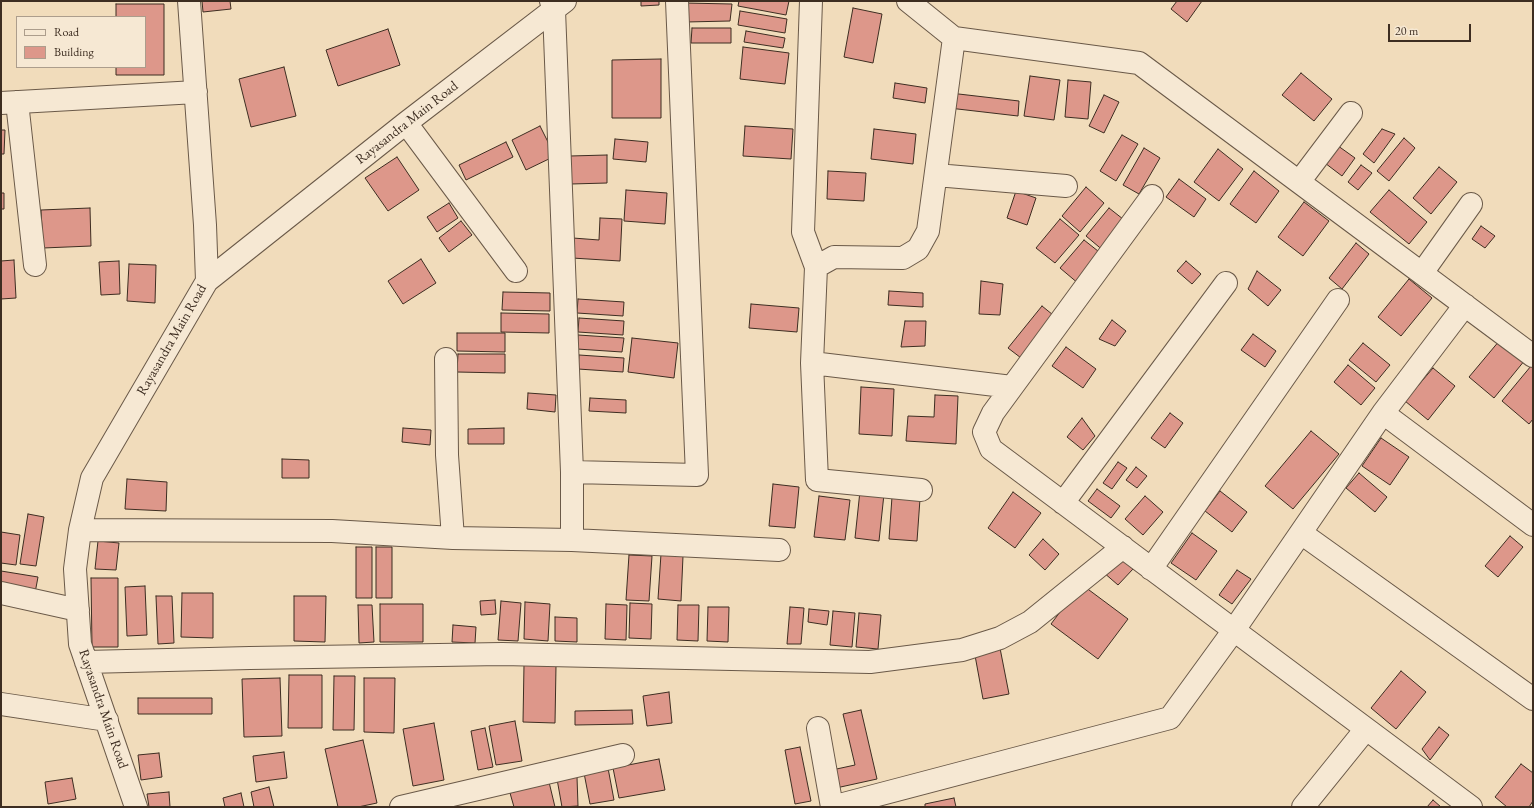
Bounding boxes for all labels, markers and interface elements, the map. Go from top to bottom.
legend [16,16,146,68]
scale bar [1390,16,1473,42]
text: 20 m [1395,23,1418,39]
text: Road [54,24,79,40]
text: Building [54,44,94,60]
street label: Rayasandra Main Road [352,78,462,168]
street label: Rayasandra Main Road [133,281,211,399]
street label: Rayasandra Main Road [75,647,131,771]

